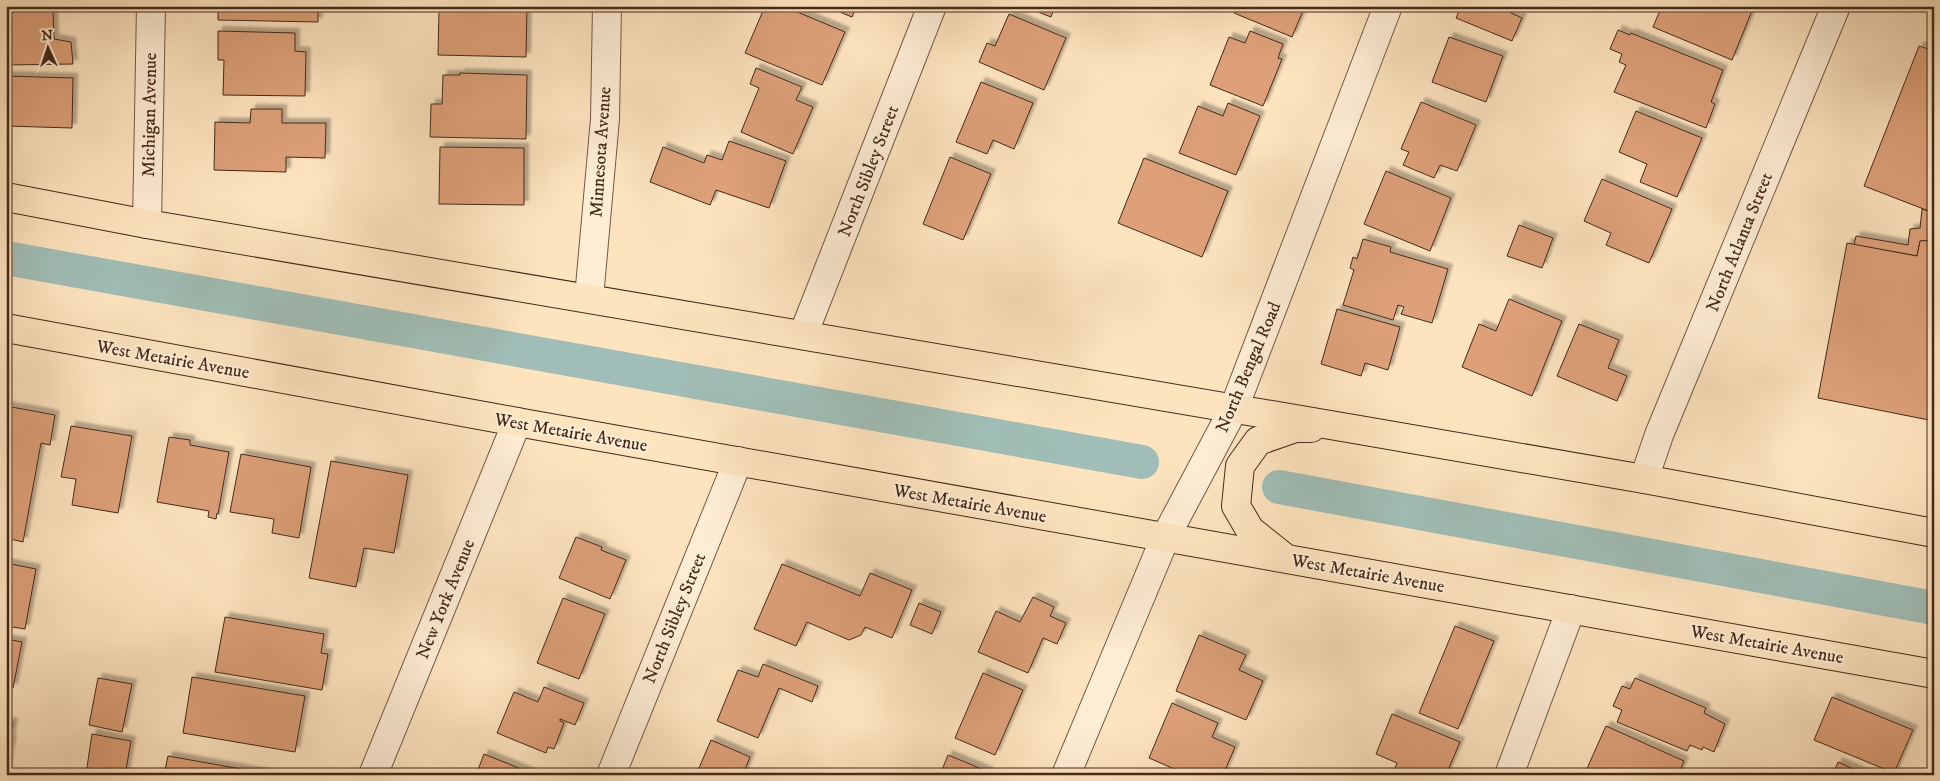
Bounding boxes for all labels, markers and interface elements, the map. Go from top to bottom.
north arrow [22,22,72,72]
text: N [41,27,54,45]
street label: Michigan Avenue [138,53,162,177]
street label: Minnesota Avenue [585,86,617,218]
street label: North Sibley Street [834,102,904,240]
street label: North Atlanta Street [1702,169,1778,315]
street label: North Bengal Road [1211,299,1286,436]
street label: West Metairie Avenue [94,336,251,384]
street label: West Metairie Avenue [492,409,649,457]
street label: West Metairie Avenue [891,480,1048,528]
street label: New York Avenue [412,536,480,663]
street label: North Sibley Street [639,550,711,687]
street label: West Metairie Avenue [1289,550,1446,598]
street label: West Metairie Avenue [1688,621,1845,669]

